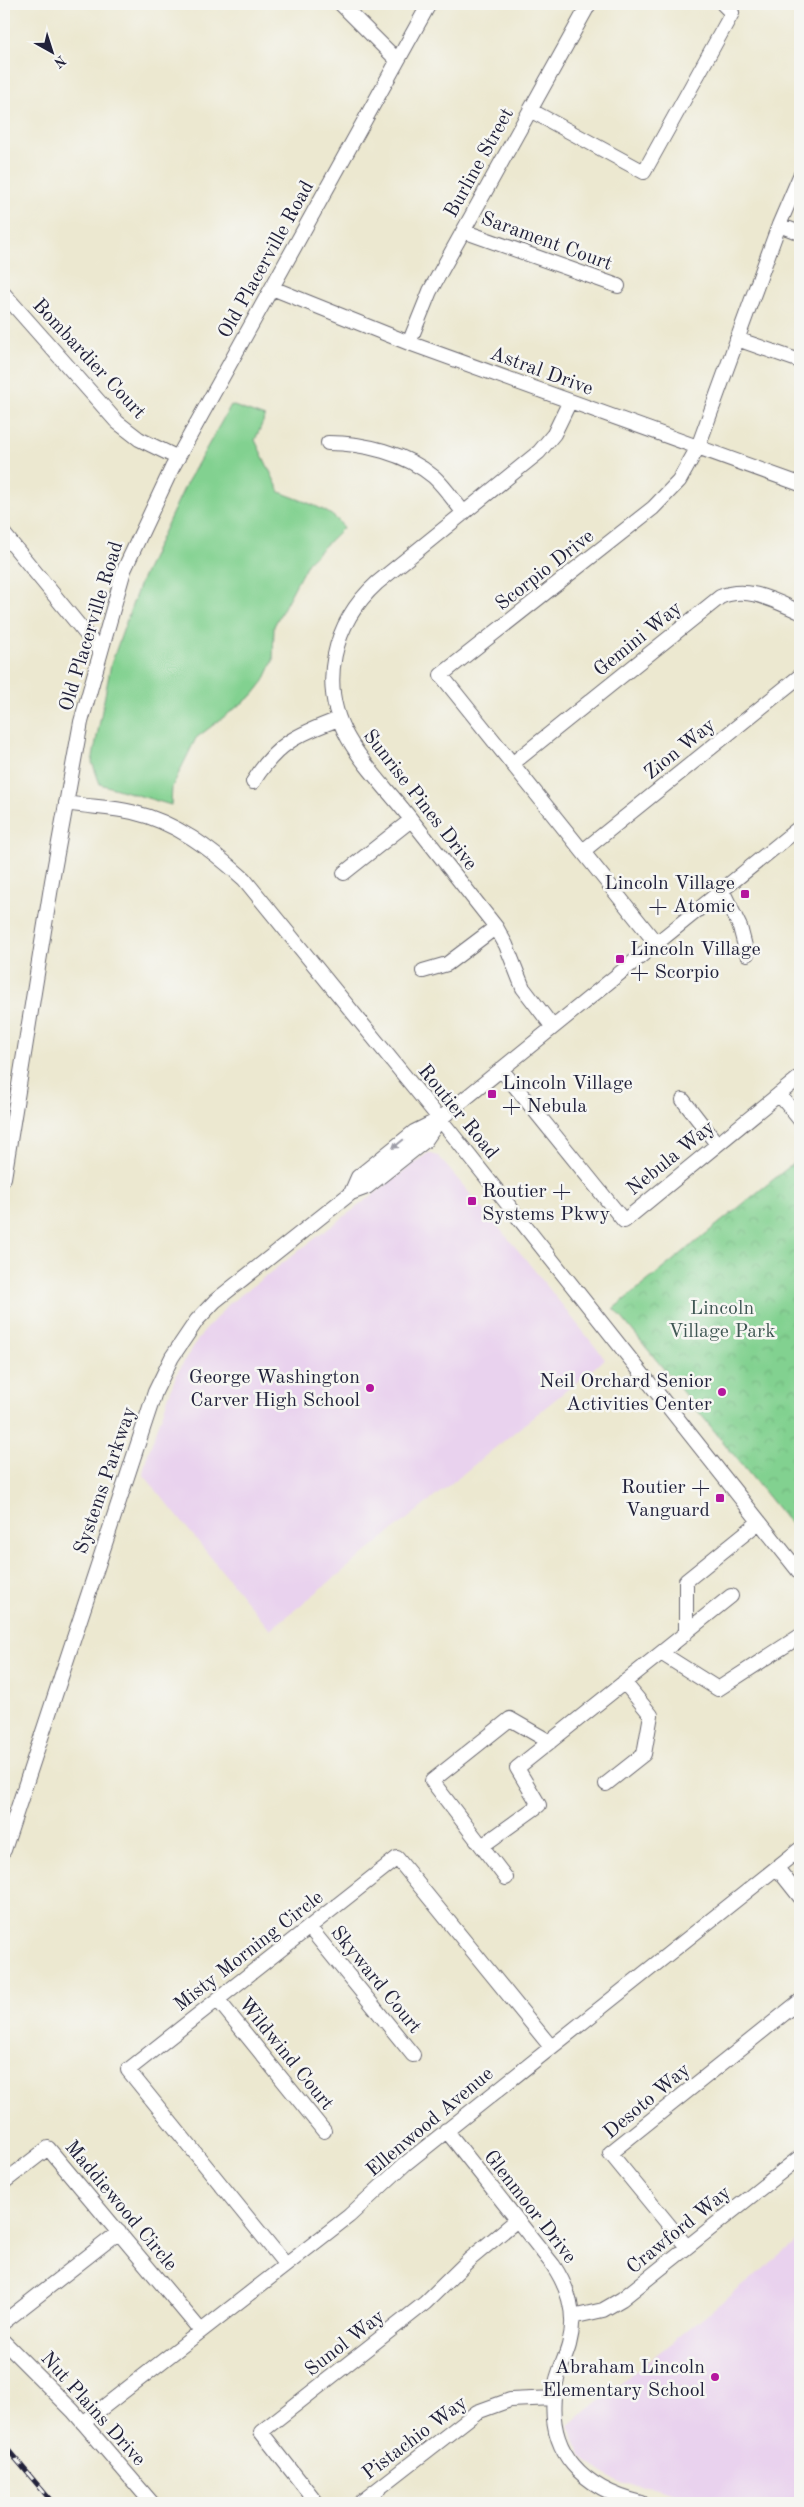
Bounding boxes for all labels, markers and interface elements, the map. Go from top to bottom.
north arrow [28,28,78,78]
text: N [51,53,68,70]
street label: Burline Street [441,105,518,221]
street label: Old Placerville Road [215,178,318,342]
street label: Sarament Court [478,209,615,275]
street label: Bombardier Court [28,296,149,423]
street label: Astral Drive [487,344,596,400]
street label: Scorpio Drive [492,526,598,615]
street label: Old Placerville Road [57,539,127,714]
street label: Gemini Way [591,598,686,681]
street label: Zion Way [641,715,720,784]
street label: Sunrise Pines Drive [359,726,480,874]
place label: Lincoln Village + Atomic [604,874,735,917]
marker: Lincoln Village + Atomic [739,888,751,900]
place label: Lincoln Village + Scorpio [630,940,761,983]
marker: Lincoln Village + Scorpio [614,953,626,965]
street label: Routier Road [414,1061,501,1163]
place label: Lincoln Village + Nebula [502,1074,633,1117]
marker: Lincoln Village + Nebula [486,1088,498,1100]
street label: Nebula Way [624,1117,719,1200]
one-way arrow [392,1139,405,1150]
place label: Routier + Systems Pkwy [482,1182,611,1225]
marker: Routier + Systems Pkwy [466,1195,478,1207]
park label: Lincoln Village Park [668,1299,776,1342]
place label: George Washington Carver High School [189,1368,360,1411]
place label: Neil Orchard Senior Activities Center [539,1372,712,1415]
marker: George Washington Carver High School [364,1382,376,1394]
marker: Neil Orchard Senior Activities Center [716,1386,728,1398]
street label: Systems Parkway [71,1404,141,1557]
place label: Routier + Vanguard [621,1478,710,1521]
marker: Routier + Vanguard [714,1492,726,1504]
street label: Misty Morning Circle [171,1887,327,2016]
street label: Skyward Court [326,1923,425,2038]
street label: Wildwind Court [234,1994,337,2114]
street label: Desoto Way [600,2060,695,2143]
street label: Ellenwood Avenue [363,2064,497,2181]
street label: Maddiewood Circle [60,2137,180,2275]
street label: Glenmoor Drive [479,2147,580,2268]
street label: Crawford Way [624,2183,735,2278]
street label: Sunol Way [302,2306,389,2381]
street label: Nut Plains Drive [36,2348,149,2470]
place label: Abraham Lincoln Elementary School [542,2358,705,2401]
marker: Abraham Lincoln Elementary School [709,2371,721,2383]
street label: Pistachio Way [359,2393,471,2484]

